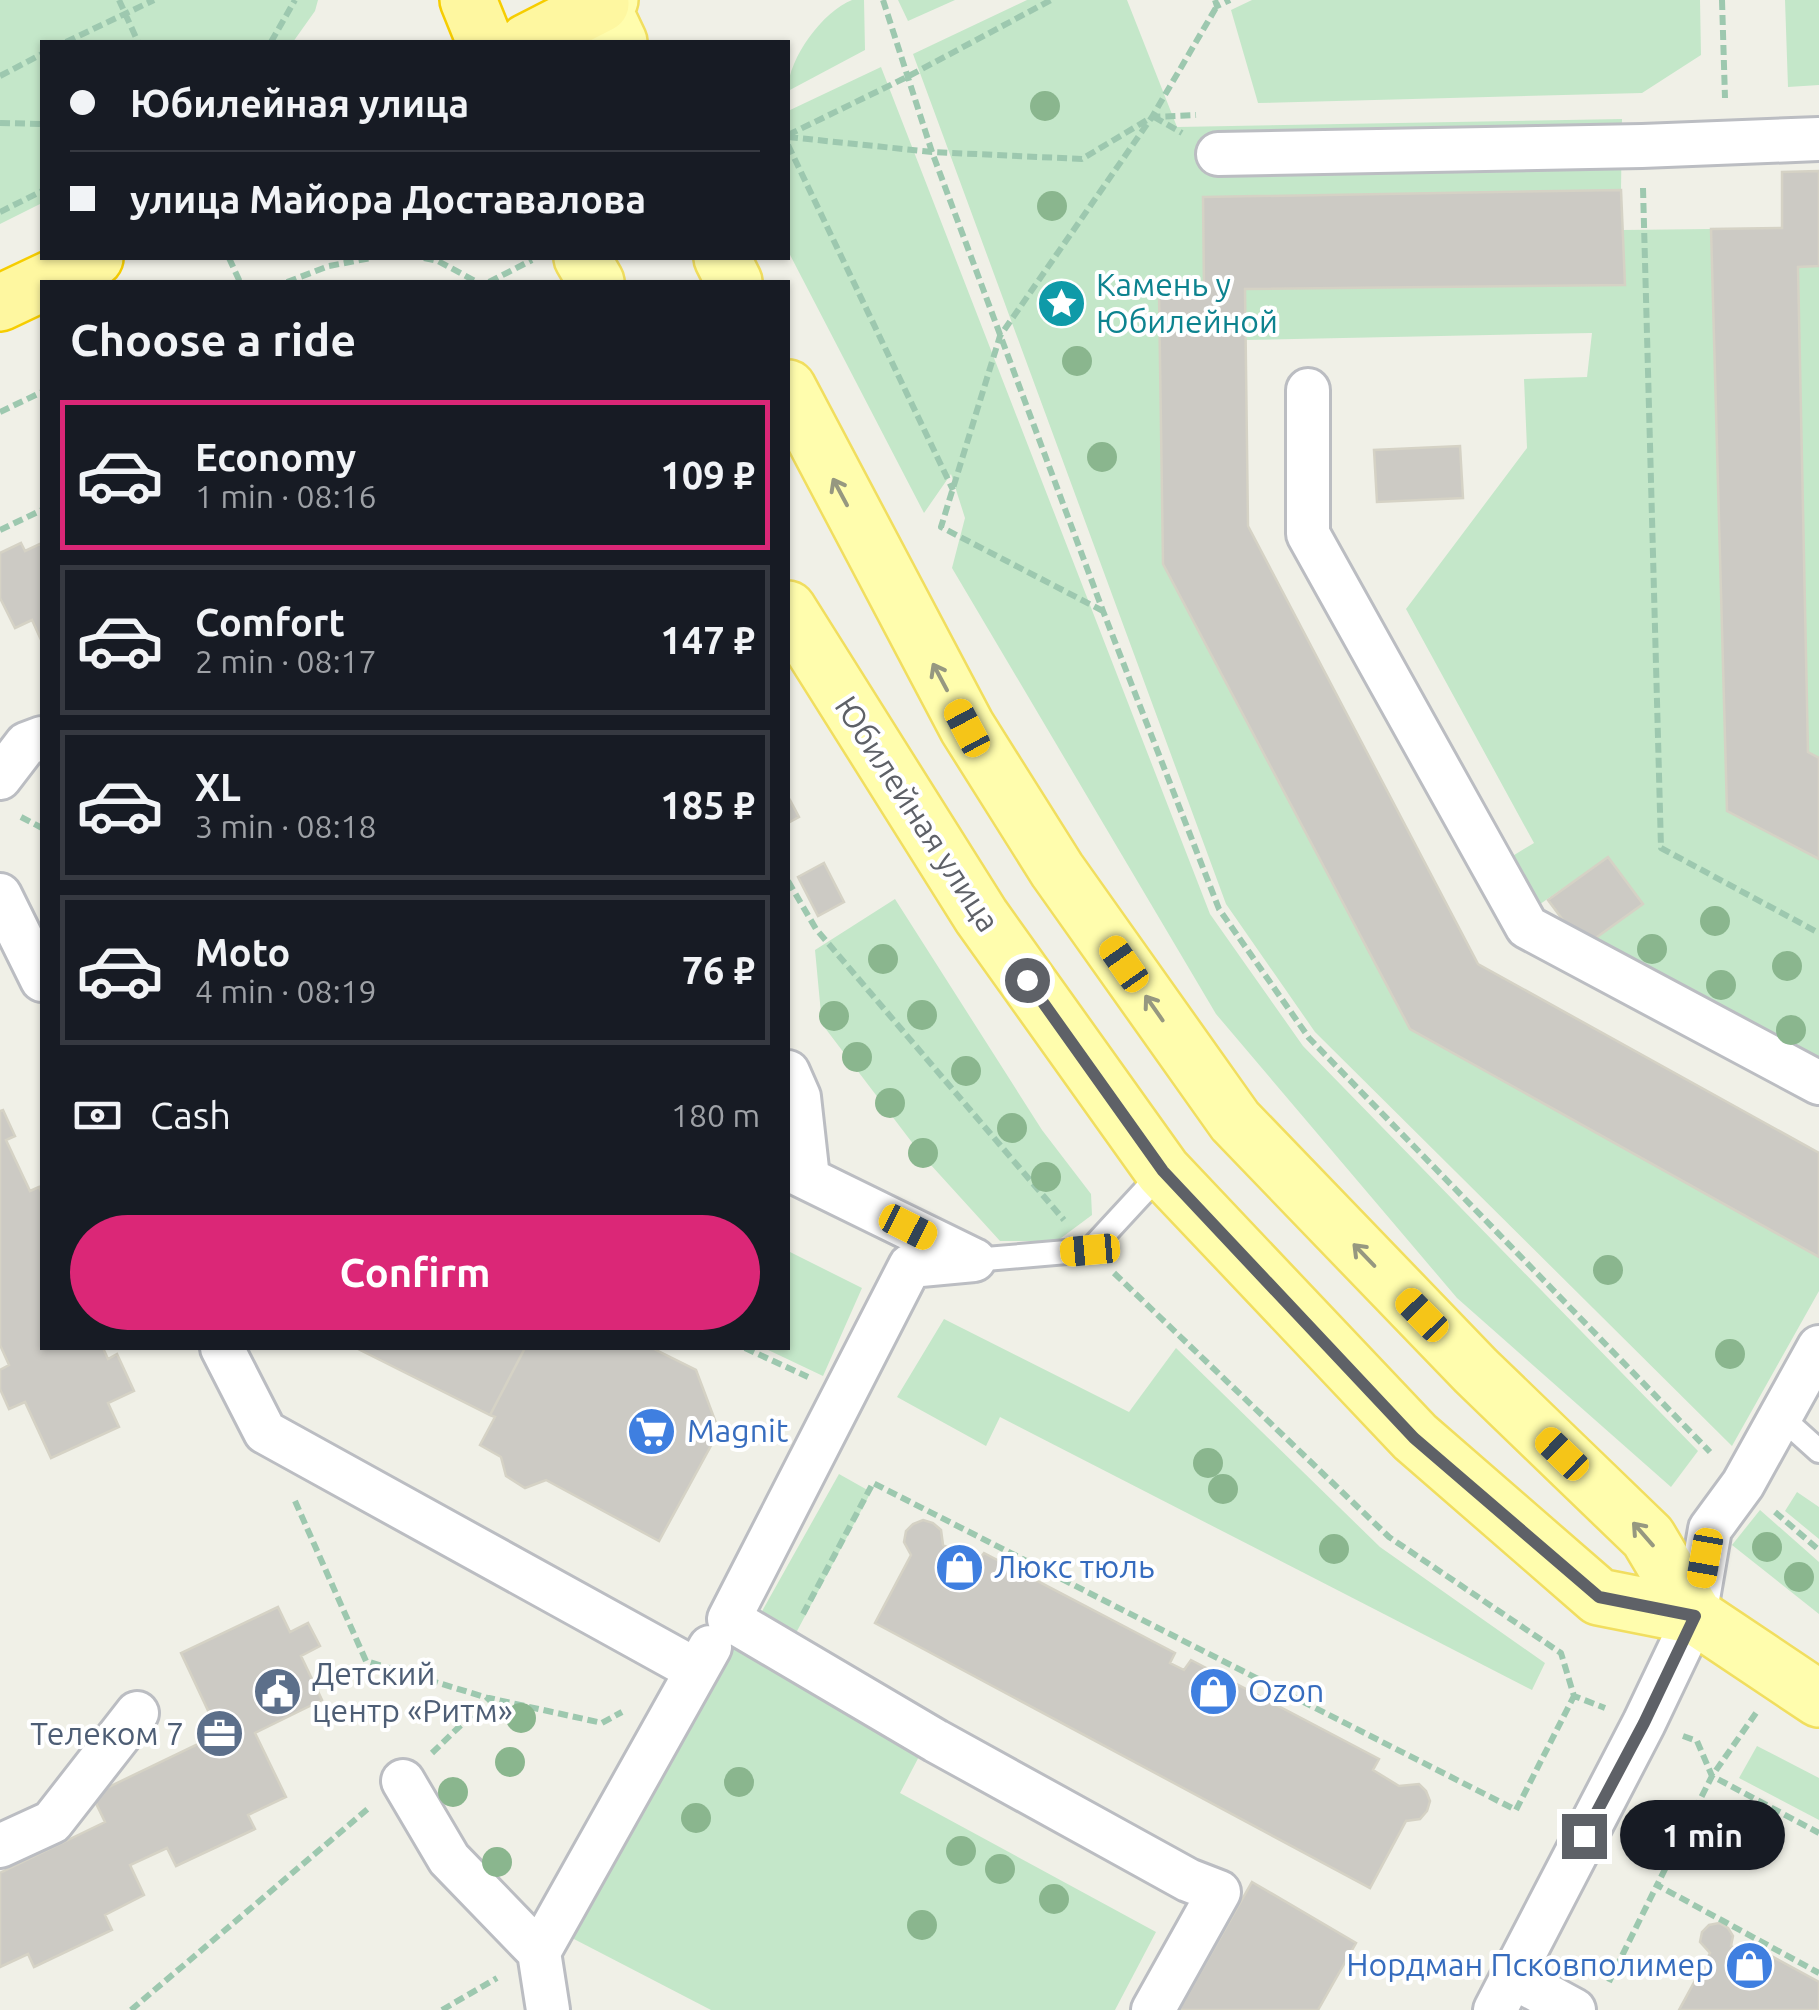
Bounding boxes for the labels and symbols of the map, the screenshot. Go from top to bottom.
place label: Камень у Юбилейной [1096,266,1278,339]
place icon: Камень у Юбилейной [1035,277,1087,329]
one-way arrow [830,477,850,507]
one-way arrow [929,662,949,692]
street label: Юбилейная улица [828,689,1007,938]
car [940,694,994,762]
car [1095,931,1153,997]
route start [1005,958,1050,1003]
one-way arrow [1144,994,1165,1022]
car [874,1200,942,1254]
car [1059,1232,1121,1268]
one-way arrow [1352,1243,1376,1267]
car [1390,1283,1454,1347]
supermarket icon: Magnit [626,1405,678,1457]
place label: Magnit [687,1412,789,1448]
car [1530,1422,1594,1486]
one-way arrow [1632,1522,1654,1548]
car [1685,1526,1725,1590]
shop icon: Люкс тюль [933,1541,985,1593]
place label: Люкс тюль [994,1548,1155,1584]
place label: Детский центр «Ритм» [312,1655,513,1728]
shop icon: Ozon [1187,1665,1239,1717]
public building icon: Детский центр «Ритм» [251,1666,303,1718]
place label: Ozon [1248,1672,1324,1708]
office icon: Телеком 7 [193,1708,245,1760]
place label: Телеком 7 [30,1715,184,1751]
callout: 1 min [1619,1801,1784,1871]
route end [1562,1814,1607,1859]
shop icon: Нордман Псковполимер [1723,1939,1775,1991]
place label: Нордман Псковполимер [1346,1946,1714,1982]

